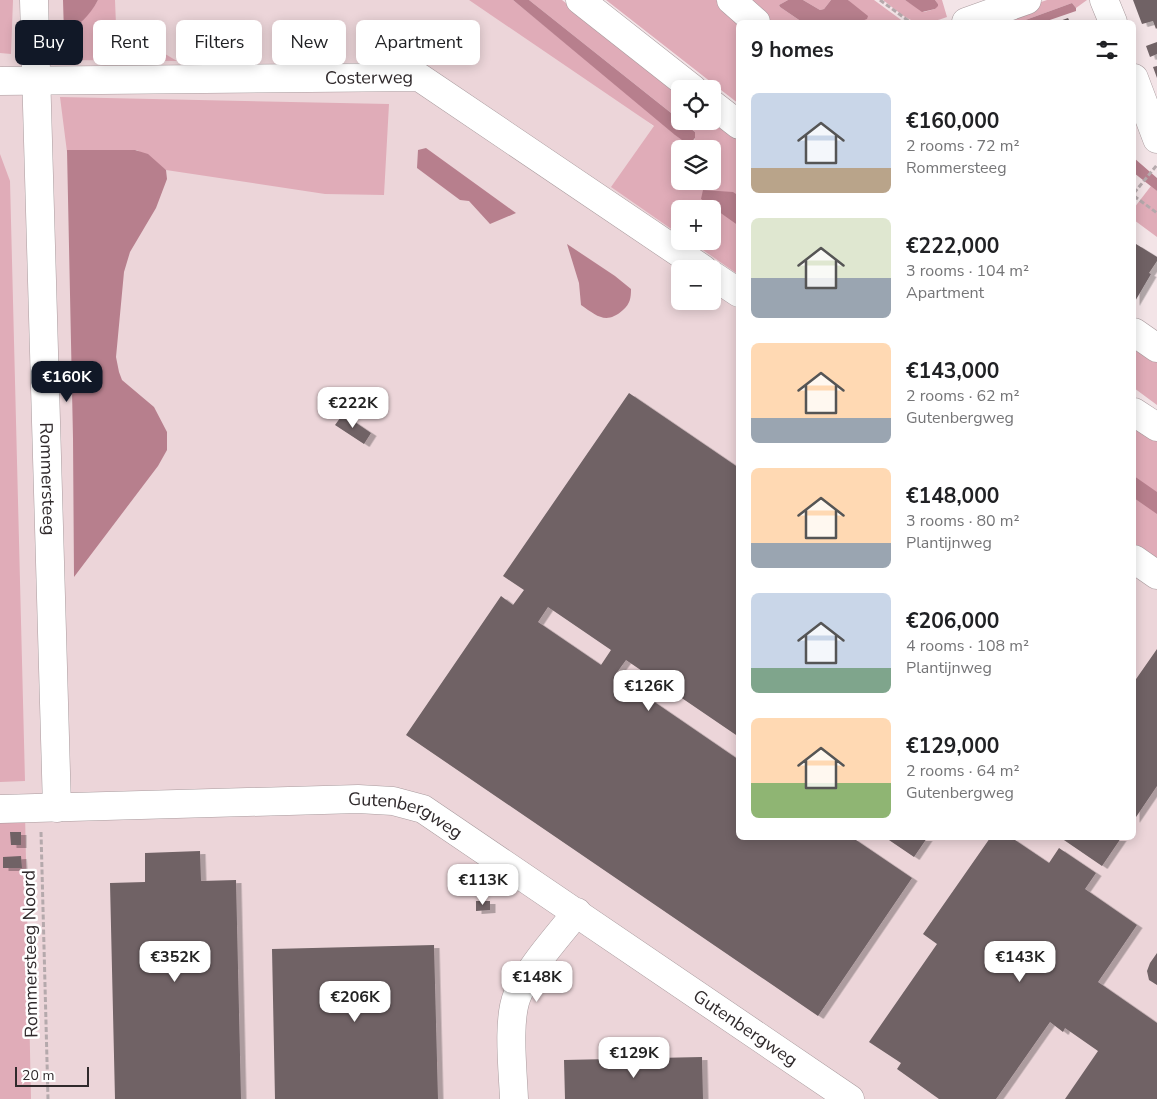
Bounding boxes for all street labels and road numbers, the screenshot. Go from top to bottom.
street label: Costerweg [325,65,413,90]
street label: Rommersteeg [34,422,61,536]
street label: Gutenbergweg [348,787,467,844]
street label: Rommersteeg Noord [17,870,43,1038]
street label: Gutenbergweg [688,984,802,1072]

